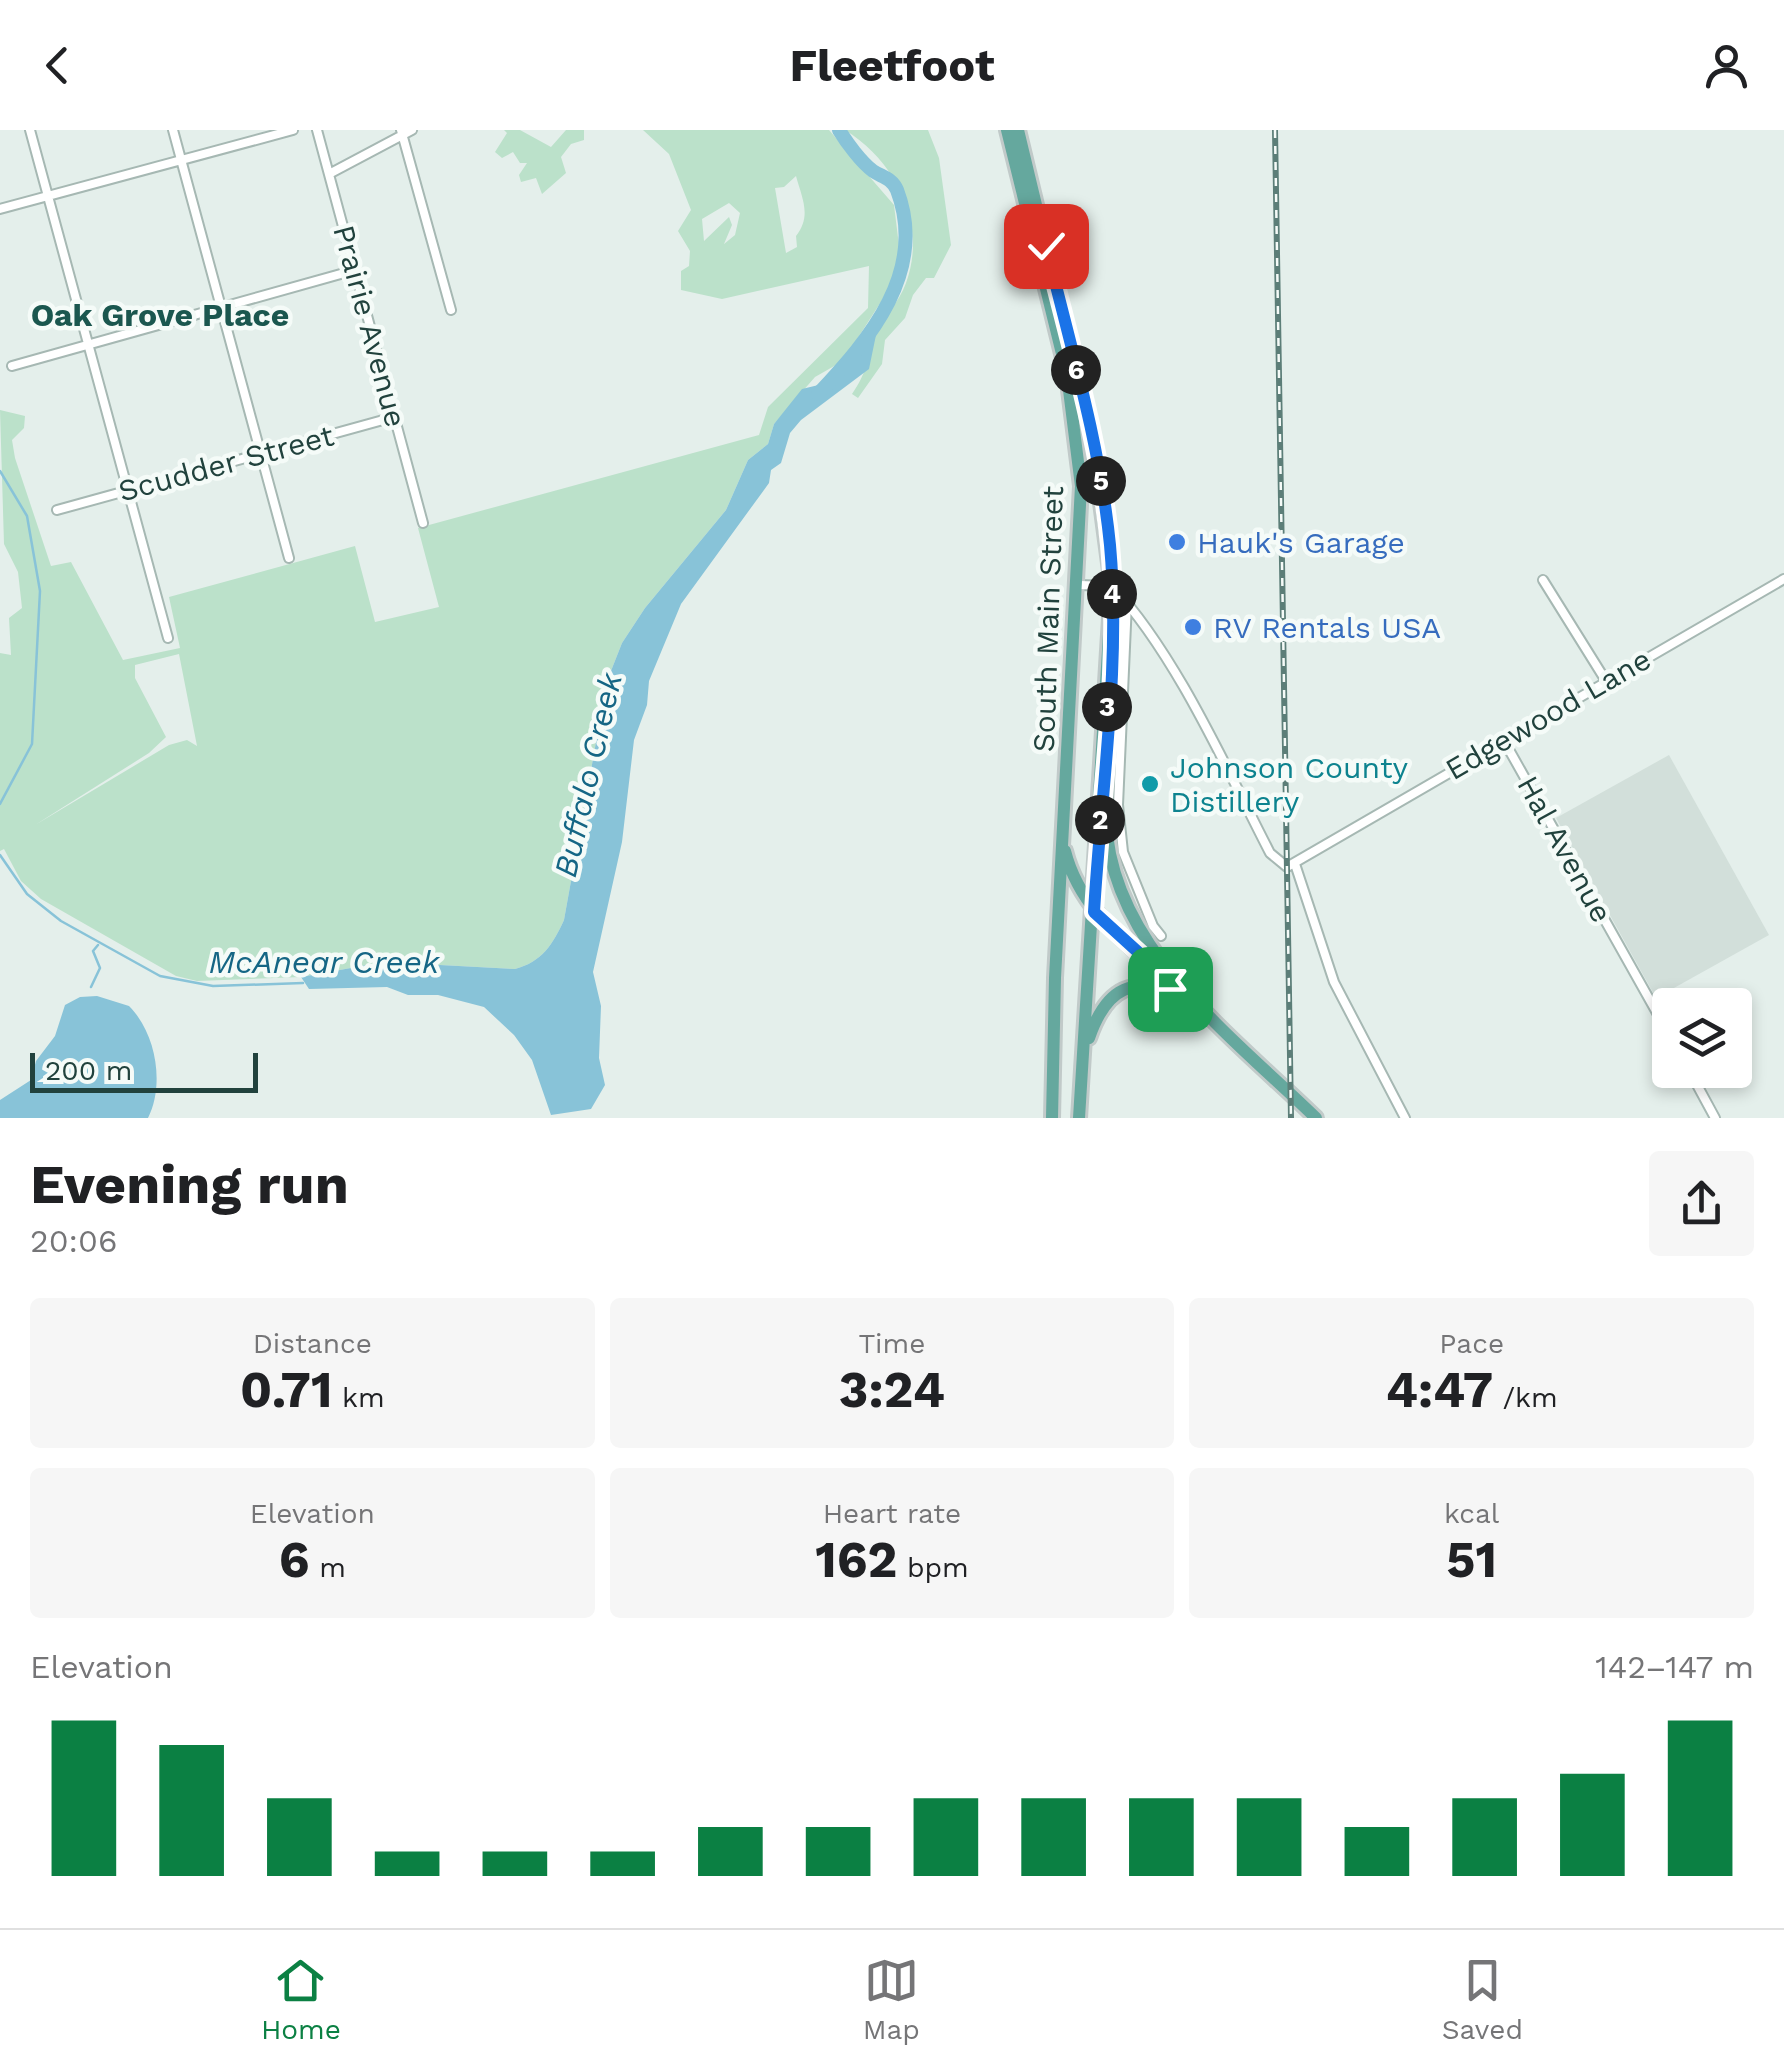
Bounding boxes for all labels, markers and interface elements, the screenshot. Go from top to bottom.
icon: back [30,38,85,93]
icon: person [1699,38,1754,93]
text: Fleetfoot [789,39,995,92]
pin [1004,204,1089,289]
icon: check [1019,219,1074,274]
street label: Prairie Avenue [326,221,414,431]
district label: Oak Grove Place [31,296,289,334]
pin: 6 [1051,345,1101,395]
text: 6 [1067,353,1085,386]
street label: Scudder Street [114,417,338,509]
pin: 5 [1076,456,1126,506]
text: 5 [1093,464,1109,497]
street label: South Main Street [1026,485,1070,753]
place label: Hauk's Garage [1197,525,1405,560]
marker: Hauk's Garage [1166,531,1188,553]
pin: 4 [1087,569,1137,619]
text: 4 [1103,577,1121,610]
place label: RV Rentals USA [1213,610,1441,645]
marker: RV Rentals USA [1182,616,1204,638]
street label: Edgewood Lane [1439,641,1657,787]
water label: Buffalo Creek [546,668,630,881]
pin: 3 [1082,682,1132,732]
text: 3 [1099,690,1115,723]
place label: Johnson County Distillery [1170,750,1409,819]
street label: Hal Avenue [1510,770,1620,928]
marker: Johnson County Distillery [1139,773,1161,795]
pin: 2 [1075,795,1125,845]
text: 2 [1092,803,1108,836]
water label: McAnear Creek [209,943,441,981]
pin [1128,947,1213,1032]
icon: arrive [1143,962,1198,1017]
map controls [1652,988,1752,1088]
button: layers [1652,988,1752,1088]
scale bar [30,1048,258,1093]
text: 200 m [45,1054,132,1087]
button: share [1649,1151,1754,1256]
text: Evening run [30,1152,349,1216]
text: 20:06 [30,1222,117,1260]
text: Distance [253,1327,372,1360]
text: Time [859,1327,925,1360]
text: Pace [1439,1327,1504,1360]
text: 0.71 [240,1360,333,1419]
text: 3:24 [839,1360,945,1419]
text: 4:47 [1386,1360,1493,1419]
text: km [333,1381,385,1414]
text: /km [1493,1381,1558,1414]
text: Elevation [250,1497,375,1530]
text: Heart rate [823,1497,961,1530]
text: kcal [1444,1497,1499,1530]
text: 6 [279,1530,310,1589]
text: 162 [815,1530,897,1589]
text: 51 [1446,1530,1497,1589]
text: m [310,1551,346,1584]
text: bpm [897,1551,969,1584]
text: Elevation [30,1648,173,1686]
text: 142–147 m [1595,1648,1754,1686]
tab: Home [261,1953,341,2046]
tab: Map [863,1953,920,2046]
tab: Saved [1442,1953,1523,2046]

